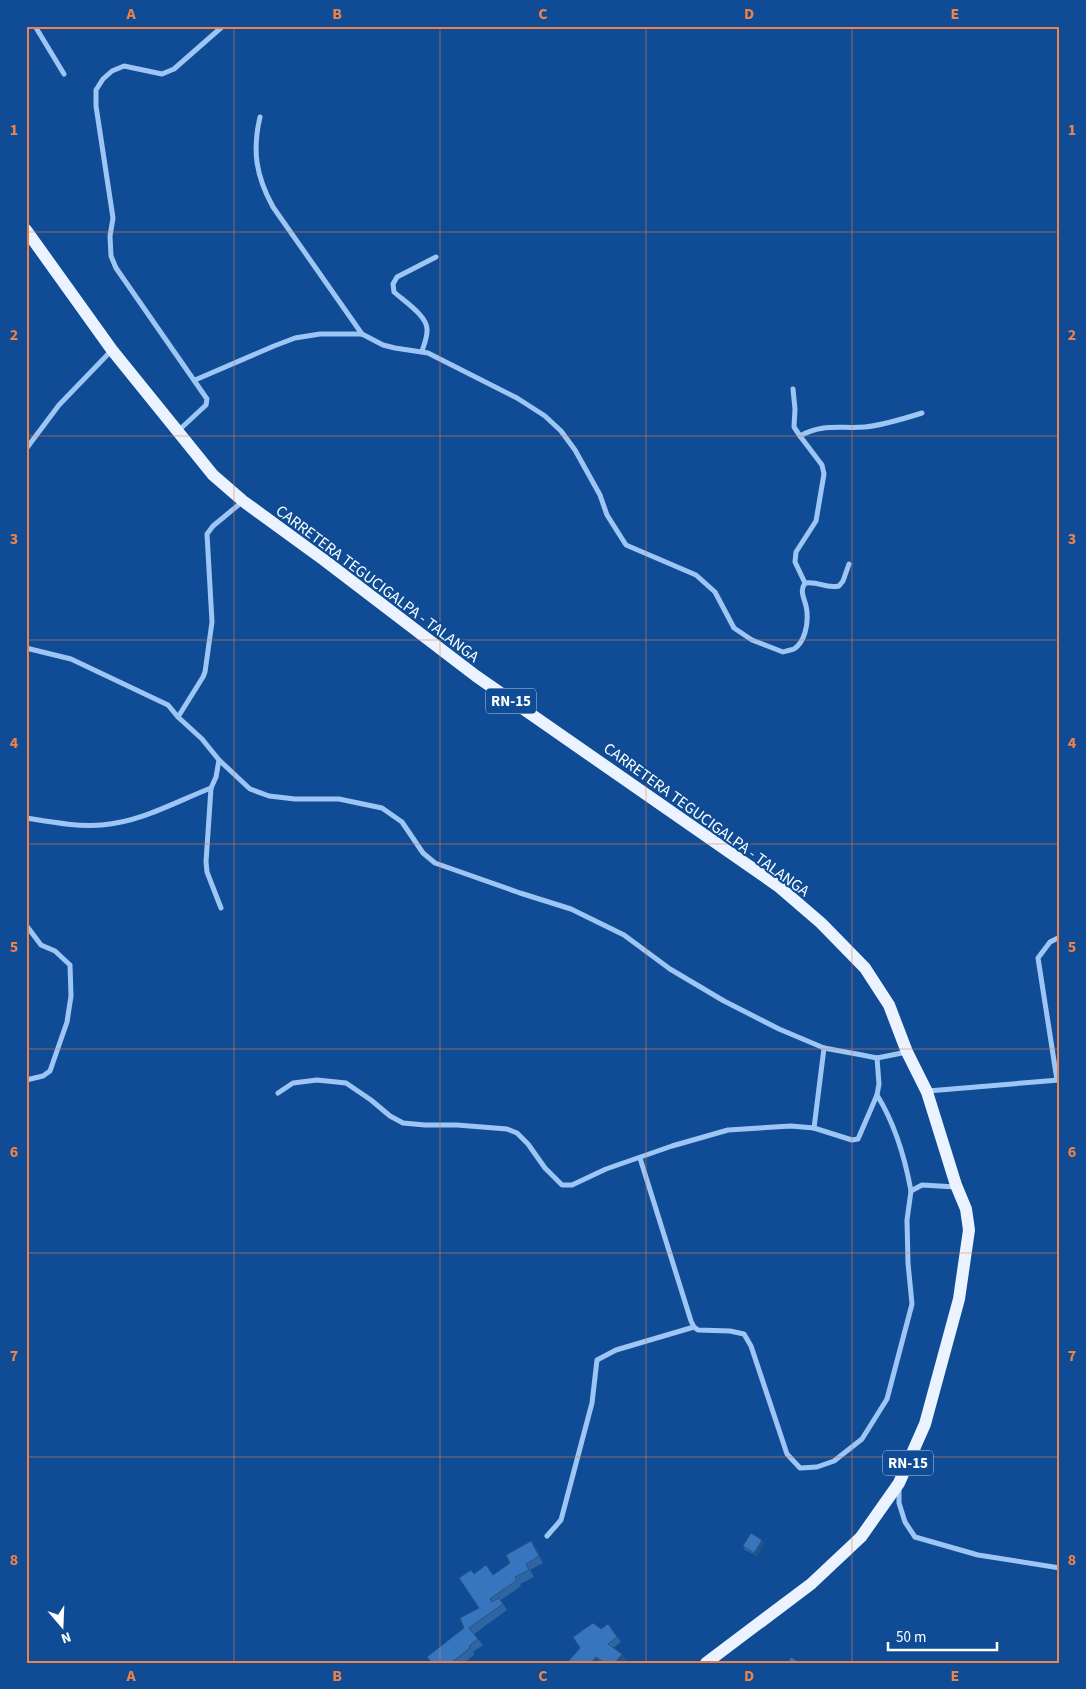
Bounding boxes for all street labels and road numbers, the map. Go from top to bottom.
street label: CARRETERA TEGUCIGALPA - TALANGA [271,500,484,668]
road number: RN-15 [486,688,536,714]
street label: CARRETERA TEGUCIGALPA - TALANGA [599,738,814,902]
road number: RN-15 [883,1450,933,1476]

